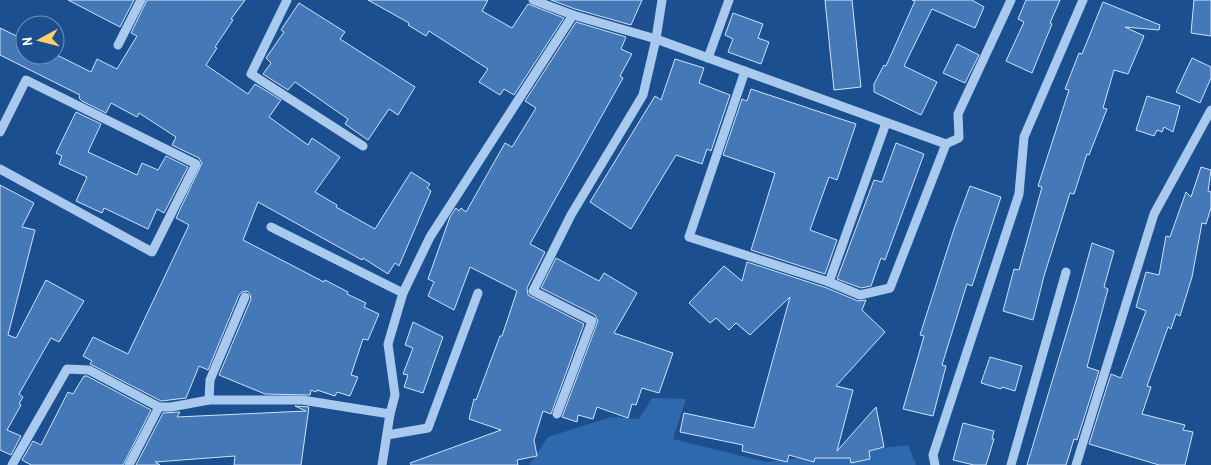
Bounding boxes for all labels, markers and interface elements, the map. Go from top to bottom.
north arrow [15,15,65,65]
text: N [18,36,37,47]

